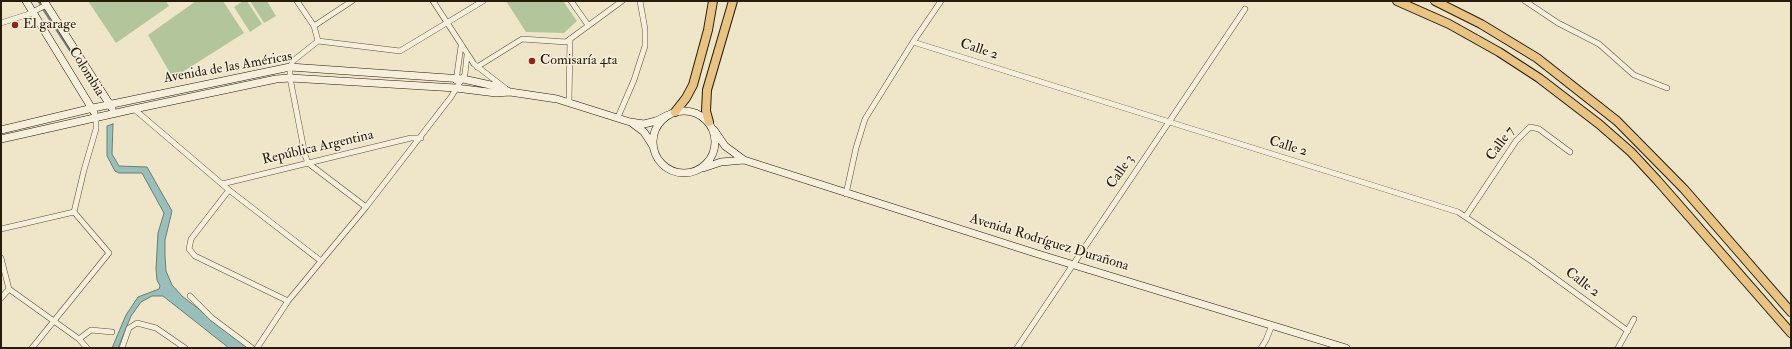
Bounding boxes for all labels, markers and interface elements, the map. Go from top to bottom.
place label: El garage [23,17,76,33]
marker: El garage [10,20,20,30]
street label: Calle 2 [958,36,1000,64]
street label: Colombia [64,45,108,99]
street label: Avenida de las Américas [162,48,294,88]
place label: Comisaría 4ta [540,53,618,69]
marker: Comisaría 4ta [527,56,537,66]
street label: Calle 7 [1483,124,1519,164]
street label: República Argentina [261,127,375,169]
street label: Calle 2 [1267,133,1309,161]
street label: Calle 3 [1104,152,1138,192]
street label: Avenida Rodríguez Durañona [967,211,1131,275]
street label: Calle 2 [1561,265,1603,301]

